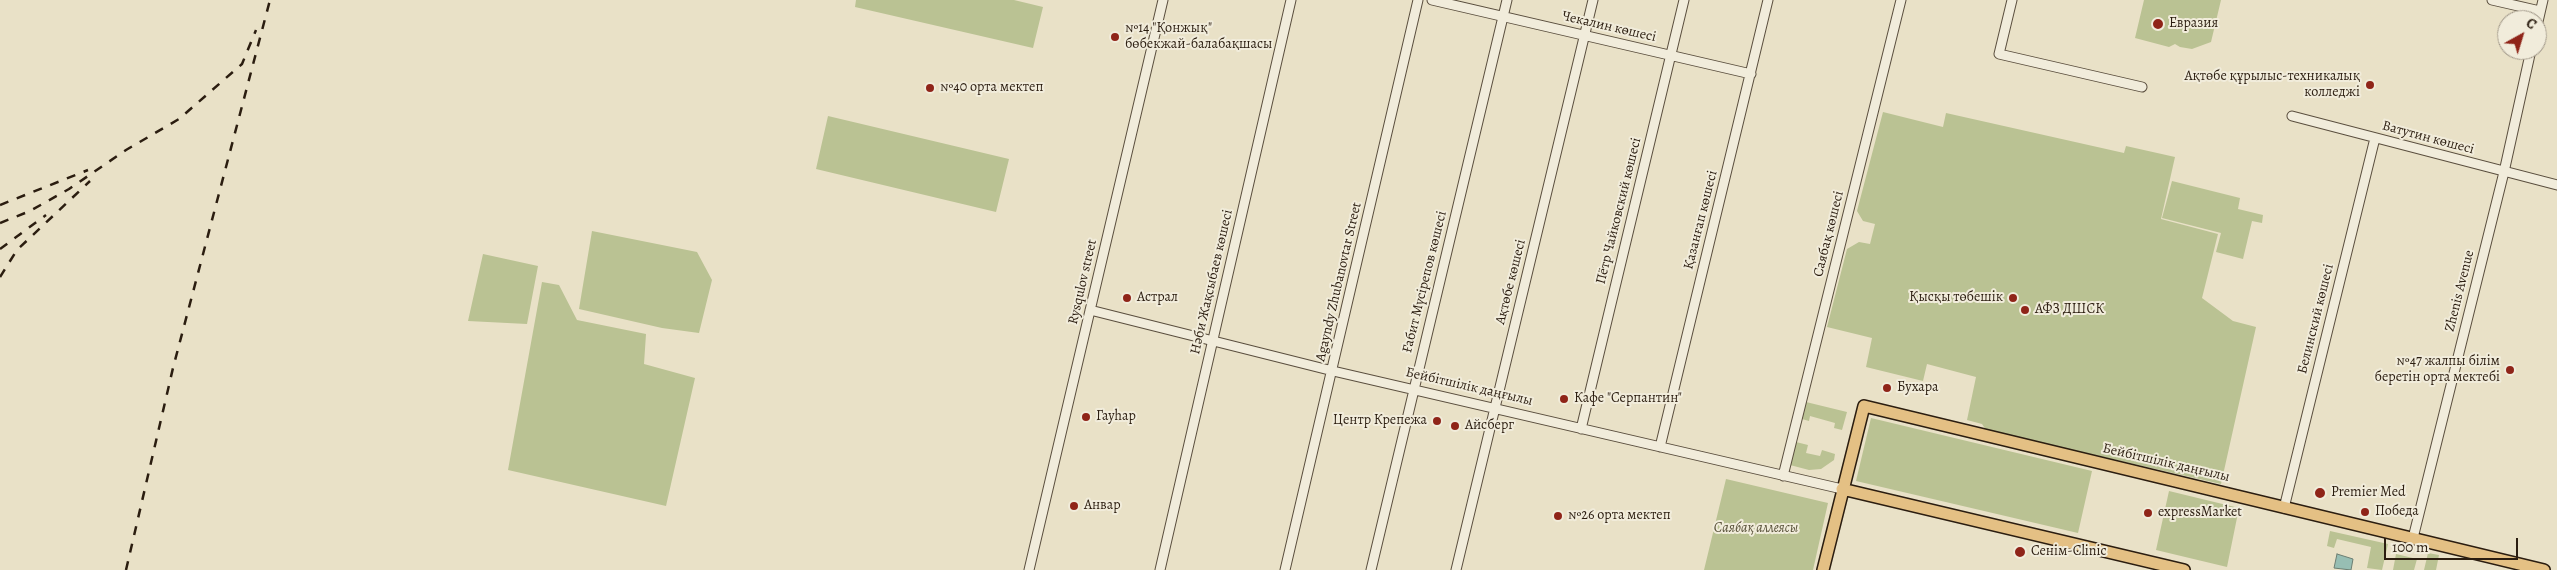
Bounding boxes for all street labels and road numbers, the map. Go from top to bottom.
street label: Чекалин көшесі [1560,8,1658,46]
street label: Ватутин көшесі [2380,118,2476,158]
street label: Пётр Чайковский көшесі [1593,136,1645,286]
street label: Қазанғап көшесі [1681,169,1721,271]
street label: Саябақ көшесі [1810,189,1848,279]
street label: Agayndy Zhubanovtar Street [1313,201,1365,363]
street label: Нәби Жақсыбаев көшесі [1187,208,1237,356]
street label: Ғабит Мүсірепов көшесі [1399,209,1451,355]
street label: Rysqulov street [1065,238,1101,326]
street label: Ақтөбе көшесі [1492,238,1530,326]
street label: Zhenis Avenue [2442,249,2478,333]
street label: Белинский көшесі [2294,262,2338,376]
street label: Бейбітшілік даңғылы [1404,364,1534,410]
street label: Бейбітшілік даңғылы [2101,440,2231,486]

